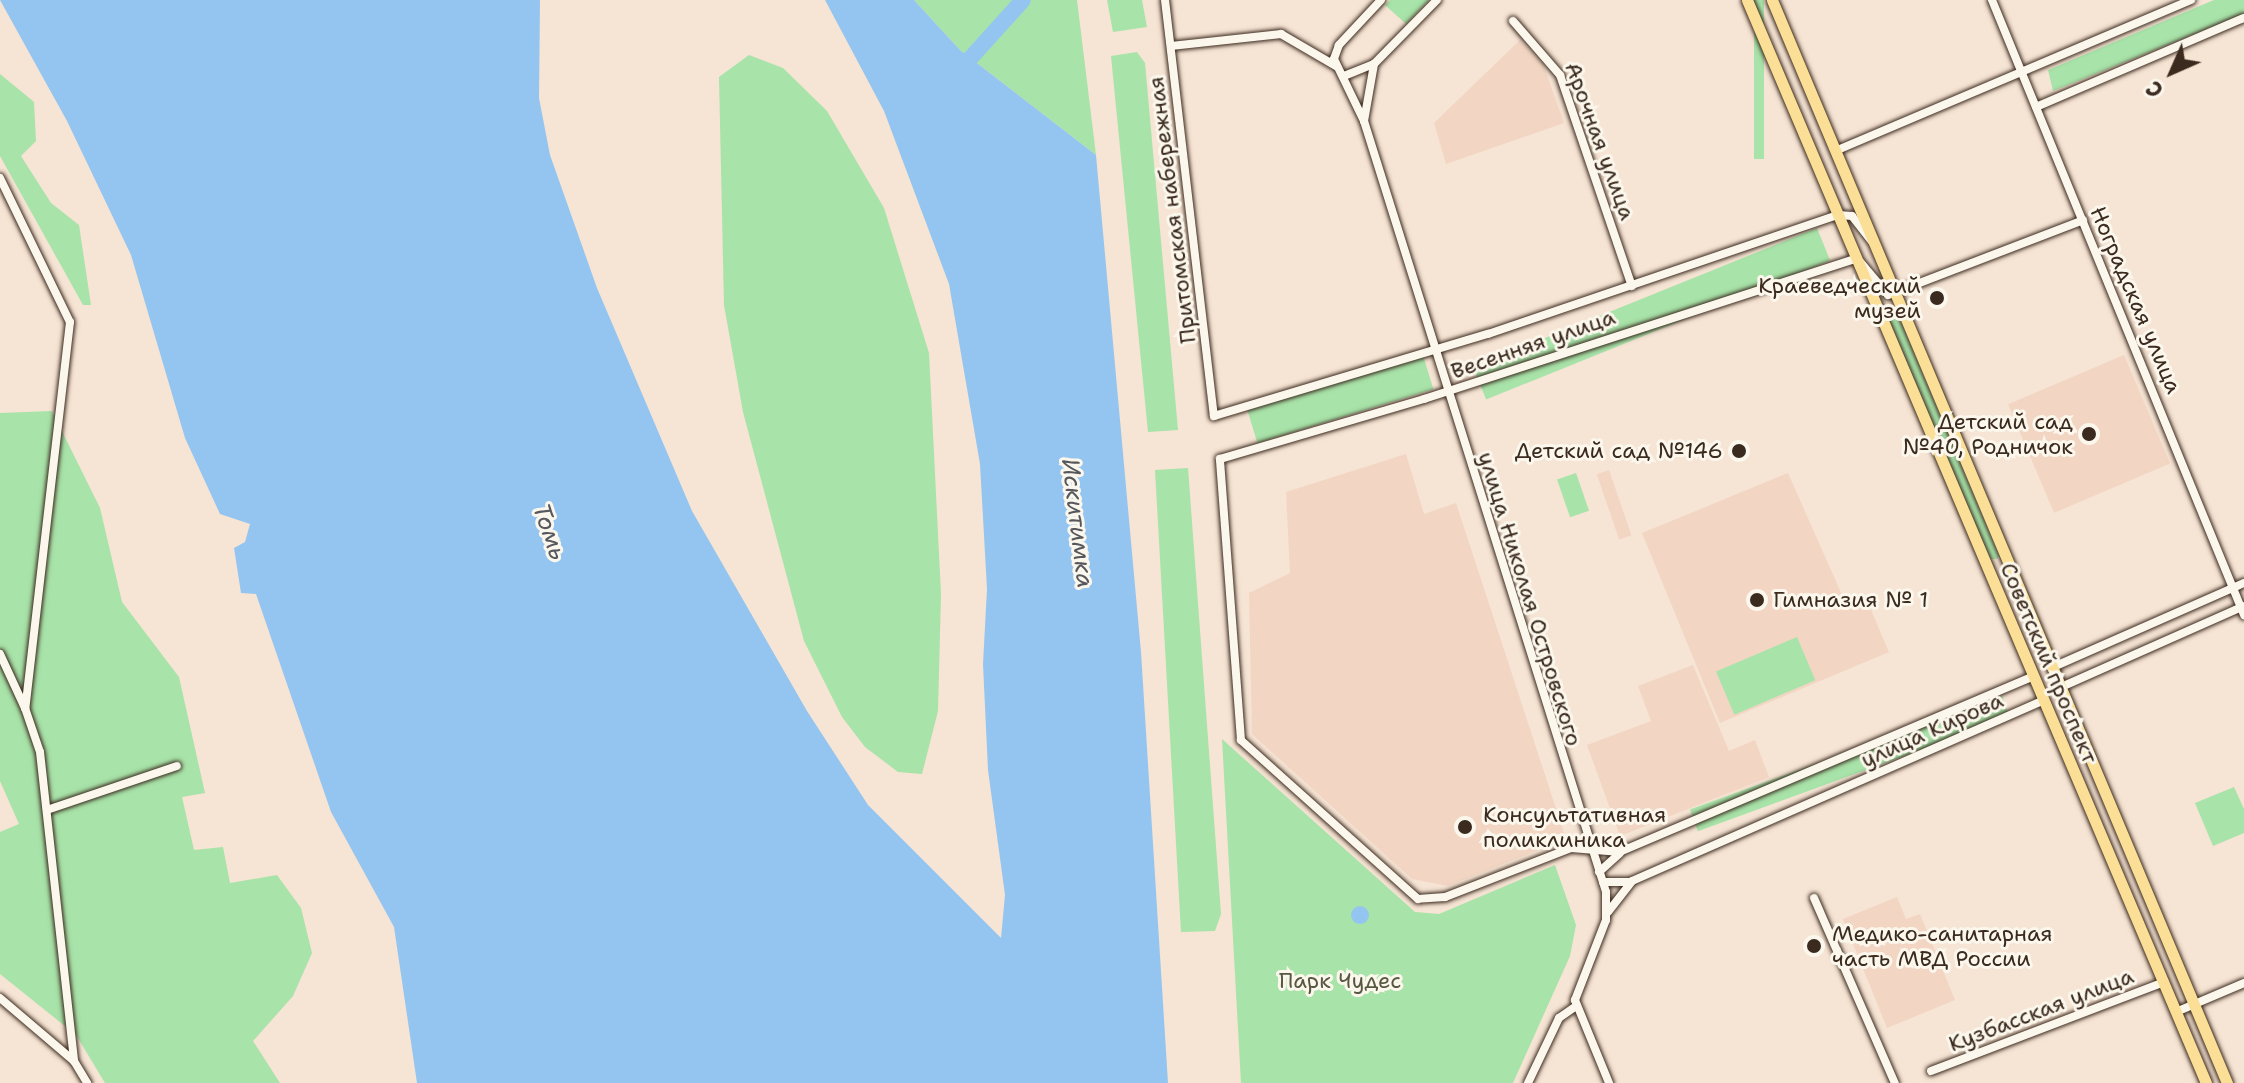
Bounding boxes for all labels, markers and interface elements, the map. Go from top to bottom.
north arrow [2132,32,2212,112]
street label: Арочная улица [1559,59,1641,223]
text: С [2140,74,2170,104]
street label: Притомская набережная [1143,75,1201,345]
street label: Ноградская улица [2085,203,2187,397]
place label: Краеведческий музей [1758,272,1921,324]
marker: Краеведческий музей [1928,289,1946,307]
street label: Весенняя улица [1447,304,1619,384]
place label: Детский сад №40, Родничок [1901,408,2073,460]
marker: Детский сад №40, Родничок [2080,425,2098,443]
place label: Детский сад №146 [1515,438,1723,464]
marker: Детский сад №146 [1730,442,1748,460]
street label: улица Николая Островского [1473,449,1587,749]
water label: Искитимка [1055,457,1099,589]
water label: Томь [526,500,572,564]
street label: Советский проспект [1995,559,2103,767]
place label: Гимназия № 1 [1773,587,1928,613]
marker: Гимназия № 1 [1748,591,1766,609]
street label: улица Кирова [1857,687,2007,773]
place label: Консультативная поликлиника [1483,801,1666,852]
marker: Консультативная поликлиника [1454,816,1476,838]
place label: Медико-санитарная часть МВД России [1832,920,2053,972]
marker: Медико-санитарная часть МВД России [1803,935,1825,957]
street label: Кузбасская улица [1945,963,2137,1057]
park label: Парк Чудес [1279,968,1401,994]

